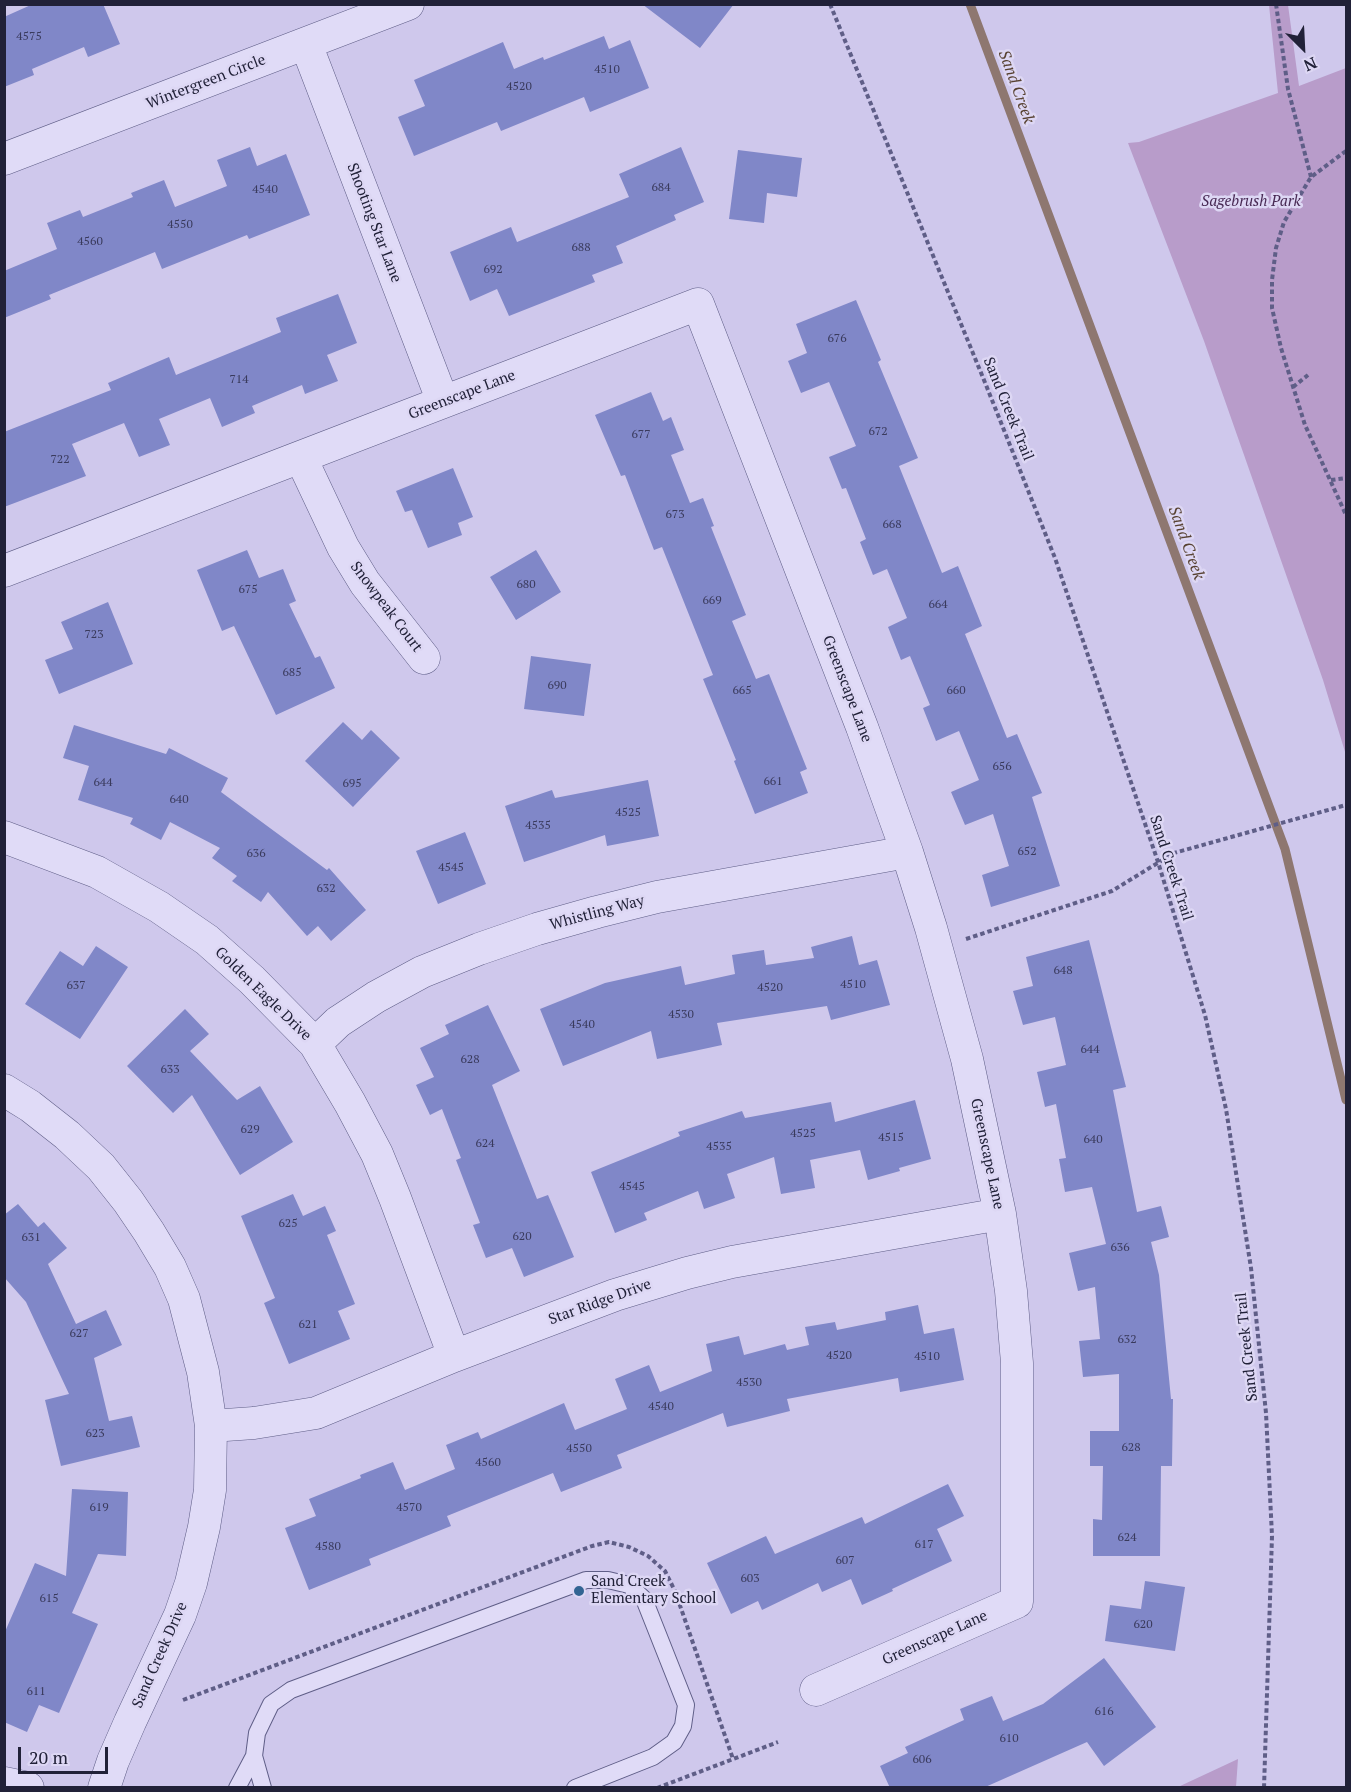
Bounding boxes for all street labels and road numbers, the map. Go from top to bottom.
street label: Wintergreen Circle [144,51,268,113]
street label: Shooting Star Lane [343,161,405,285]
street label: Sand Creek Trail [979,355,1037,463]
street label: Greenscape Lane [406,366,518,424]
street label: Snowpeak Court [346,558,426,656]
street label: Greenscape Lane [818,633,876,745]
street label: Sand Creek Trail [1146,813,1196,923]
street label: Whistling Way [548,892,646,934]
street label: Golden Eagle Drive [211,943,315,1045]
street label: Greenscape Lane [966,1097,1008,1211]
street label: Star Ridge Drive [546,1275,654,1329]
street label: Sand Creek Trail [1232,1292,1262,1402]
street label: Sand Creek Drive [129,1599,191,1711]
street label: Greenscape Lane [880,1607,990,1669]

